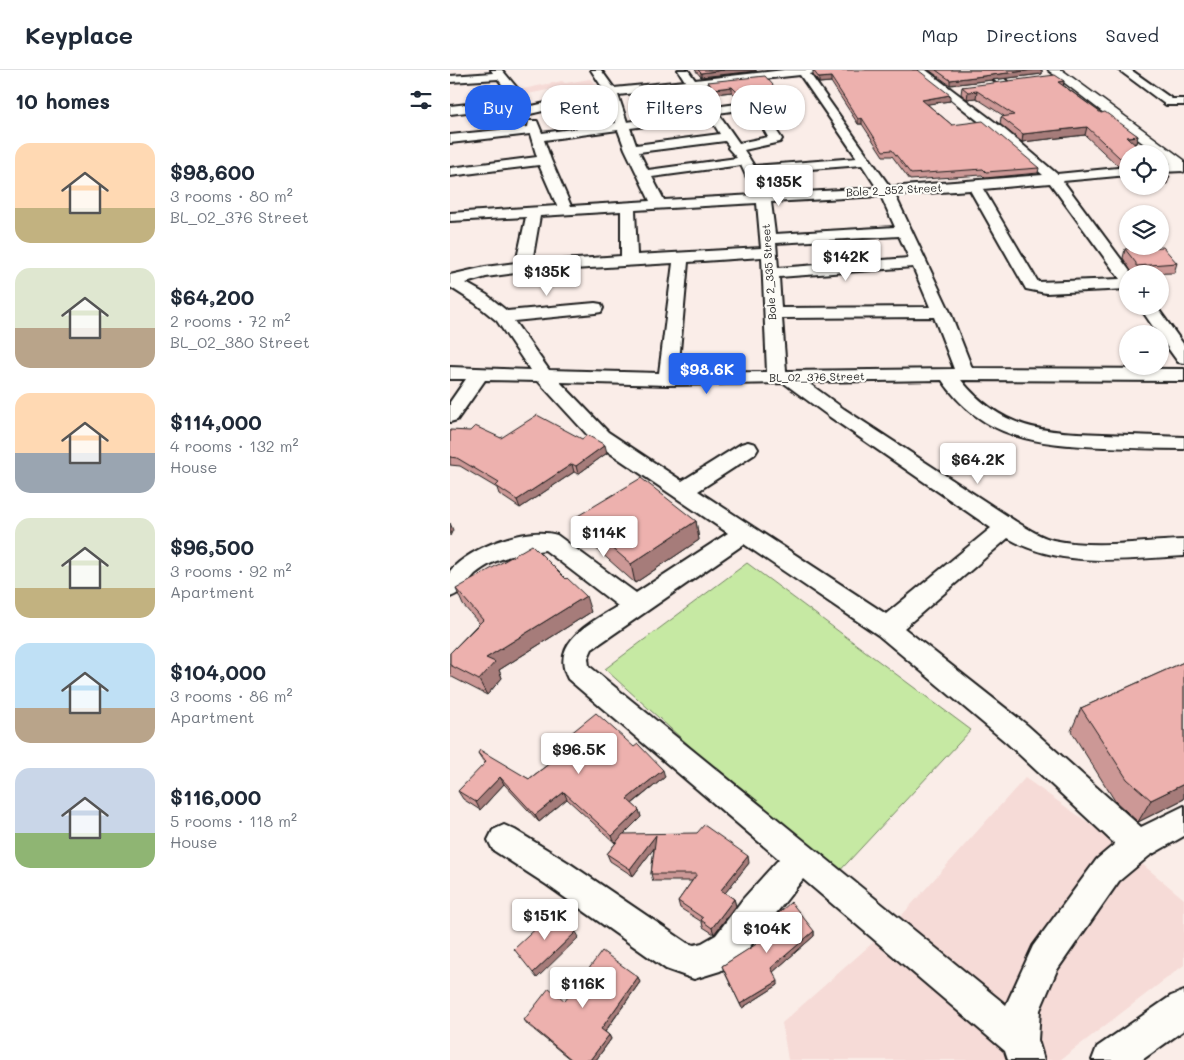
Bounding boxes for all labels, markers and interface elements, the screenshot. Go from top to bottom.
text: Keyplace [25,19,133,50]
text: Map [921,23,958,47]
text: Directions [986,23,1078,47]
text: Saved [1106,23,1159,47]
chip: Buy [465,85,531,130]
chip: Rent [541,85,618,130]
chip: Filters [628,85,721,130]
chip: New [731,85,805,130]
icon: filters [407,86,435,114]
text: 10 homes [15,87,110,114]
map controls [1119,145,1169,375]
button: locate [1119,145,1169,195]
text: $98,600 [170,158,255,185]
icon: home [55,163,115,223]
pin: $135K [744,164,814,207]
text: $135K [756,170,802,191]
street label: Bole 2_352 Street [846,179,943,200]
text: 3 rooms · 80 m² [170,185,293,206]
button: layers [1119,205,1169,255]
text: BL_02_376 Street [170,206,309,227]
street label: Bole 2_335 Street [758,223,779,321]
pin: $142K [811,240,881,282]
text: $142K [823,245,869,266]
pin: $135K [512,254,582,297]
text: $135K [524,260,570,281]
button: + [1119,265,1169,315]
text: $64,200 [170,283,254,310]
icon: home [55,288,115,348]
text: 2 rooms · 72 m² [170,310,291,331]
button: − [1119,325,1169,375]
text: BL_02_380 Street [170,331,310,352]
pin: $98.6K [666,352,748,395]
text: $98.6K [680,358,734,379]
street label: BL_02_376 Street [769,368,865,385]
text: $114,000 [170,408,262,435]
icon: home [55,413,115,473]
text: 4 rooms · 132 m² [170,435,299,456]
pin: $64.2K [937,442,1019,485]
text: $64.2K [951,448,1005,469]
text: House [170,456,217,477]
pin: $114K [569,516,639,558]
text: $114K [582,521,626,542]
text: $96,500 [170,533,254,560]
icon: home [55,538,115,598]
text: 3 rooms · 92 m² [170,560,292,581]
text: Apartment [170,581,255,602]
text: $104,000 [170,658,266,685]
icon: home [55,663,115,723]
text: 3 rooms · 86 m² [170,685,293,706]
text: Apartment [170,706,255,727]
pin: $96.5K [538,732,620,775]
text: $96.5K [552,738,606,759]
text: $116,000 [170,783,261,810]
icon: home [55,788,115,848]
text: 5 rooms · 118 m² [170,810,297,831]
text: House [170,831,217,852]
pin: $151K [510,898,580,941]
text: $151K [523,904,567,925]
pin: $104K [732,912,802,954]
text: $104K [743,917,791,938]
pin: $116K [548,966,618,1009]
text: $116K [561,972,605,993]

